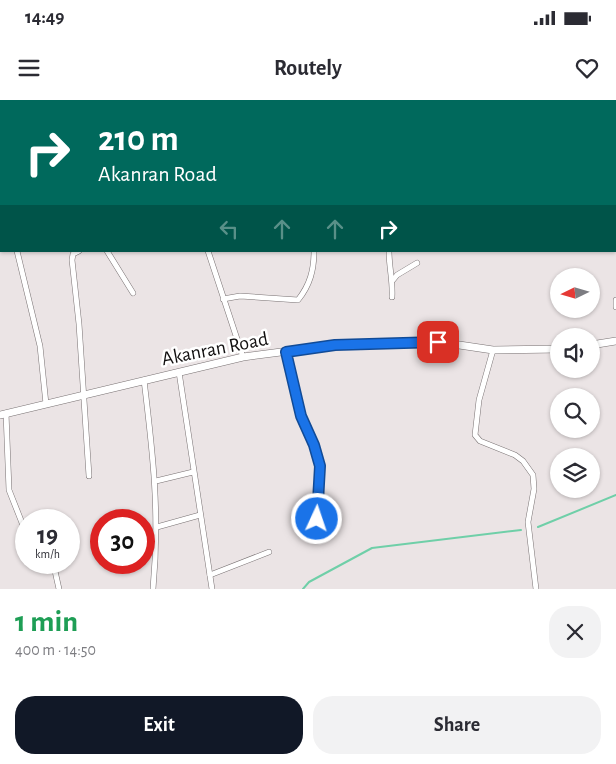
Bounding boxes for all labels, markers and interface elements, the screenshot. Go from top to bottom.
text: 14:49 [25,8,64,27]
icon: menu [15,54,43,82]
icon: heart [573,54,601,82]
text: Routely [274,57,342,79]
icon: right [15,120,80,185]
text: 210 m [98,122,179,157]
text: Akanran Road [98,163,217,185]
icon: left [215,215,243,243]
icon: ahead [268,215,296,243]
icon: ahead [321,215,349,243]
icon: right [374,215,402,243]
north arrow [550,268,600,318]
map controls [550,268,600,498]
pin [417,321,459,363]
icon: arrive [424,328,452,356]
button: sound [550,328,600,378]
street label: Akanran Road [160,329,270,369]
button: search [550,388,600,438]
button: layers [550,448,600,498]
position arrow [290,492,342,544]
speed limit sign: 30 [90,509,155,574]
text: 19 [37,523,58,548]
text: km/h [35,548,60,560]
button: close [549,606,601,658]
text: 1 min [15,607,78,637]
text: 400 m · 14:50 [15,642,96,658]
button: Exit [15,696,303,754]
button: Share [313,696,601,754]

